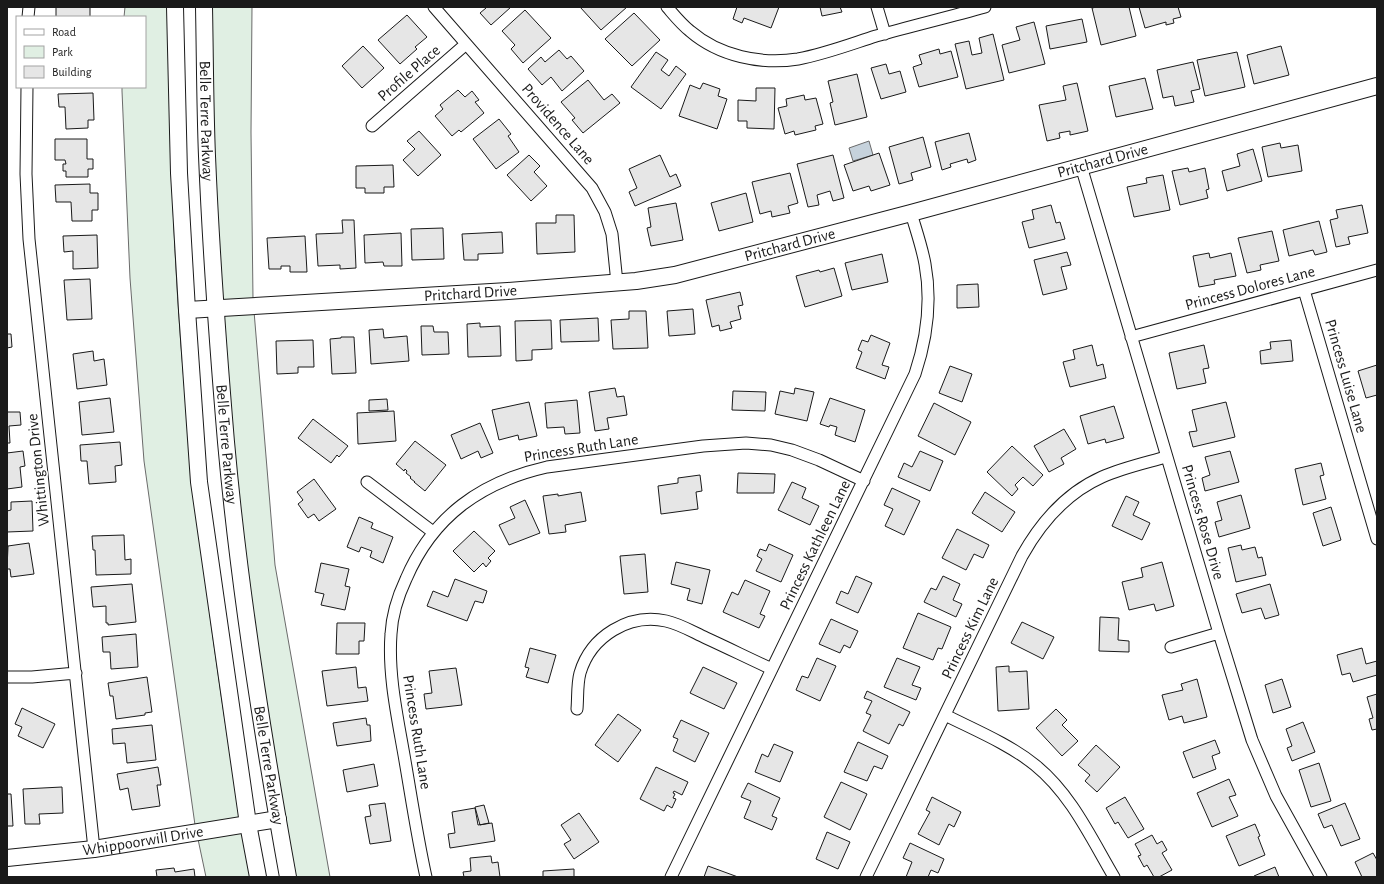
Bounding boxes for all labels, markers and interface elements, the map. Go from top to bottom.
legend [16,16,146,88]
text: Road [52,26,76,38]
street label: Profile Place [375,42,443,104]
text: Park [52,46,73,58]
street label: Belle Terre Parkway [197,61,216,182]
text: Building [52,66,92,78]
street label: Providence Lane [519,81,597,167]
street label: Pritchard Drive [1056,141,1150,181]
street label: Pritchard Drive [743,225,837,264]
street label: Princess Dolores Lane [1183,263,1317,313]
street label: Pritchard Drive [424,282,518,304]
street label: Princess Luise Lane [1322,317,1370,435]
street label: Belle Terre Parkway [213,384,240,505]
street label: Whittington Drive [24,413,52,527]
street label: Princess Ruth Lane [523,431,639,465]
street label: Princess Rose Drive [1179,463,1227,581]
street label: Princess Kathleen Lane [777,478,853,612]
street label: Princess Kim Lane [938,575,1002,681]
street label: Princess Ruth Lane [400,674,434,790]
street label: Belle Terre Parkway [251,705,287,827]
street label: Whippoorwill Drive [82,823,204,858]

